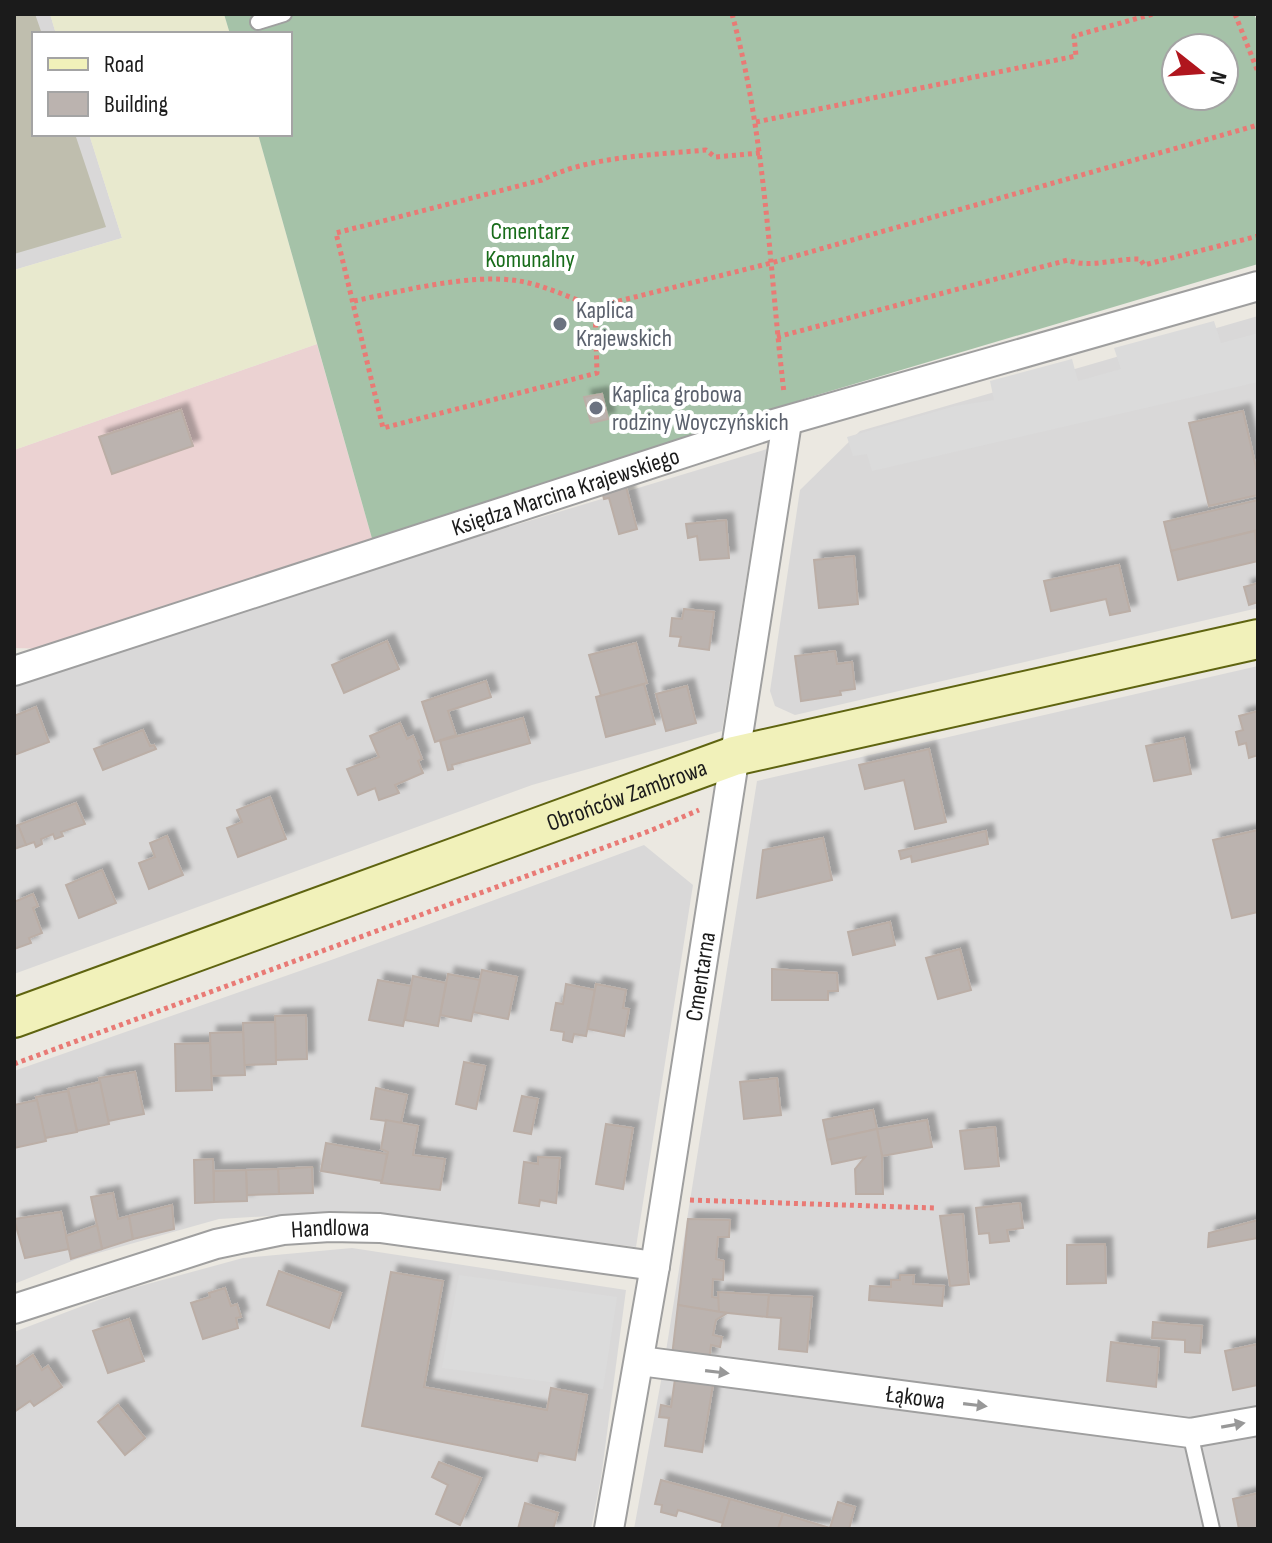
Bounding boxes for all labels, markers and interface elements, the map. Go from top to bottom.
legend [32,32,292,136]
north arrow [1160,32,1240,112]
text: Road [104,50,144,79]
text: N [1203,68,1232,87]
text: Building [104,90,168,119]
park label: Cmentarz Komunalny [485,217,575,274]
place label: Kaplica Krajewskich [576,296,672,353]
marker: Kaplica Krajewskich [551,315,569,333]
place label: Kaplica grobowa rodziny Woyczyńskich [612,380,789,437]
marker: Kaplica grobowa rodziny Woyczyńskich [587,399,605,417]
street label: Księdza Marcina Krajewskiego [448,441,683,542]
street label: Obrońców Zambrowa [543,753,711,837]
street label: Cmentarna [679,930,722,1023]
street label: Handlowa [290,1212,370,1244]
one-way arrow [705,1365,730,1378]
street label: Łąkowa [883,1379,947,1415]
one-way arrow [963,1399,988,1412]
one-way arrow [1220,1419,1245,1431]

